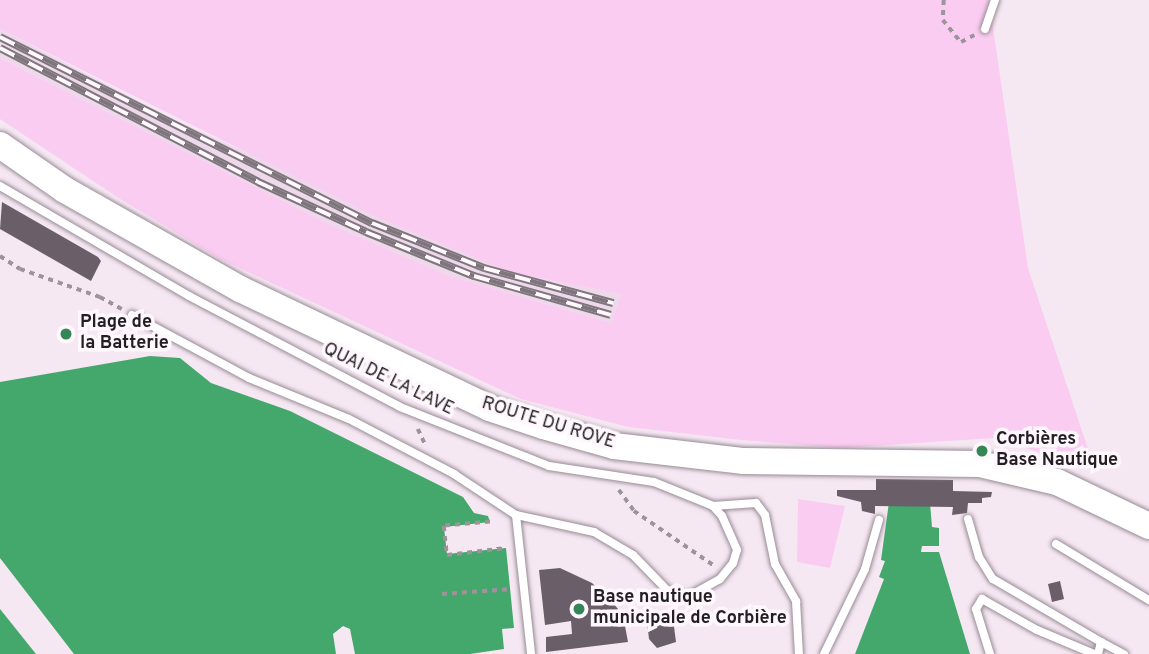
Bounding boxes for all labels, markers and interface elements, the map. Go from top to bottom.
place label: Plage de la Batterie [80,313,169,356]
marker: Plage de la Batterie [58,326,74,342]
street label: QUAI DE LA LAVE [319,339,457,421]
street label: ROUTE DU ROVE [479,393,617,455]
place label: Corbières Base Nautique [996,430,1118,472]
marker: Corbières Base Nautique [974,443,990,459]
place label: Base nautique municipale de Corbière [593,588,787,630]
marker: Base nautique municipale de Corbière [571,601,587,617]

